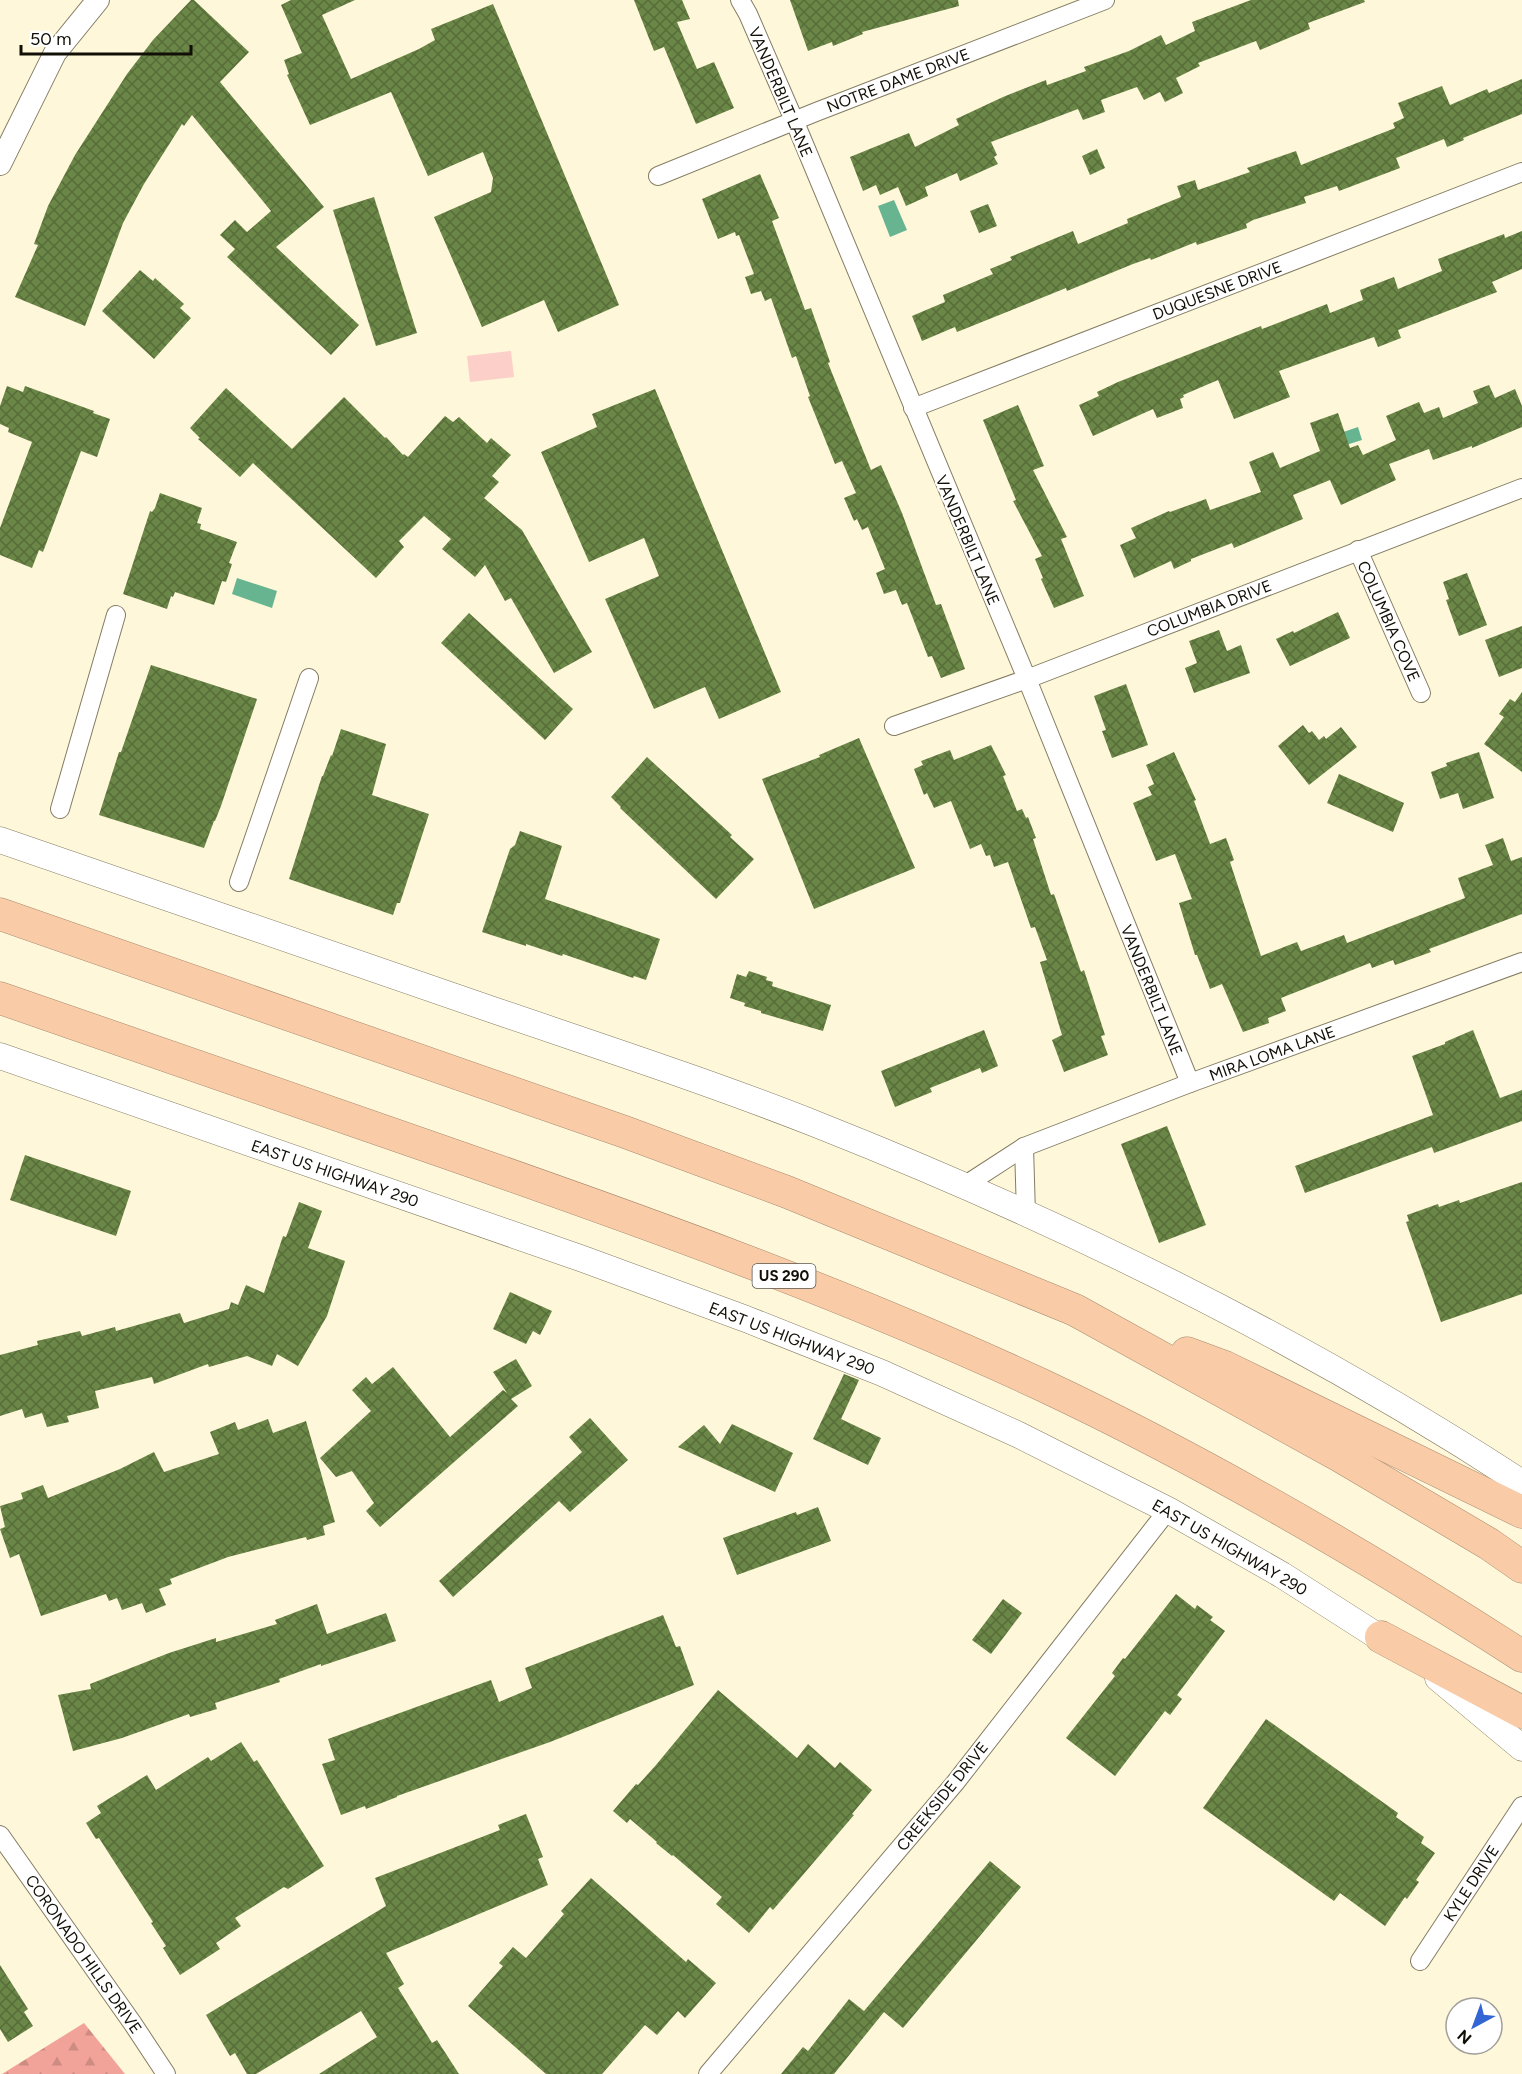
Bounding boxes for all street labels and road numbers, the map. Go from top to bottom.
street label: VANDERBILT LANE [745,24,816,160]
street label: NOTRE DAME DRIVE [824,44,972,117]
street label: DUQUESNE DRIVE [1150,257,1285,324]
street label: VANDERBILT LANE [932,472,1003,608]
street label: COLUMBIA COVE [1353,558,1424,685]
street label: COLUMBIA DRIVE [1144,576,1274,641]
street label: VANDERBILT LANE [1117,922,1186,1058]
street label: MIRA LOMA LANE [1207,1022,1338,1085]
street label: EAST US HIGHWAY 290 [249,1136,421,1211]
road number: US 290 [752,1264,816,1288]
street label: EAST US HIGHWAY 290 [706,1298,877,1379]
street label: EAST US HIGHWAY 290 [1149,1495,1311,1600]
street label: CREEKSIDE DRIVE [893,1738,992,1855]
street label: KYLE DRIVE [1440,1842,1503,1925]
street label: CORONADO HILLS DRIVE [21,1871,146,2037]

